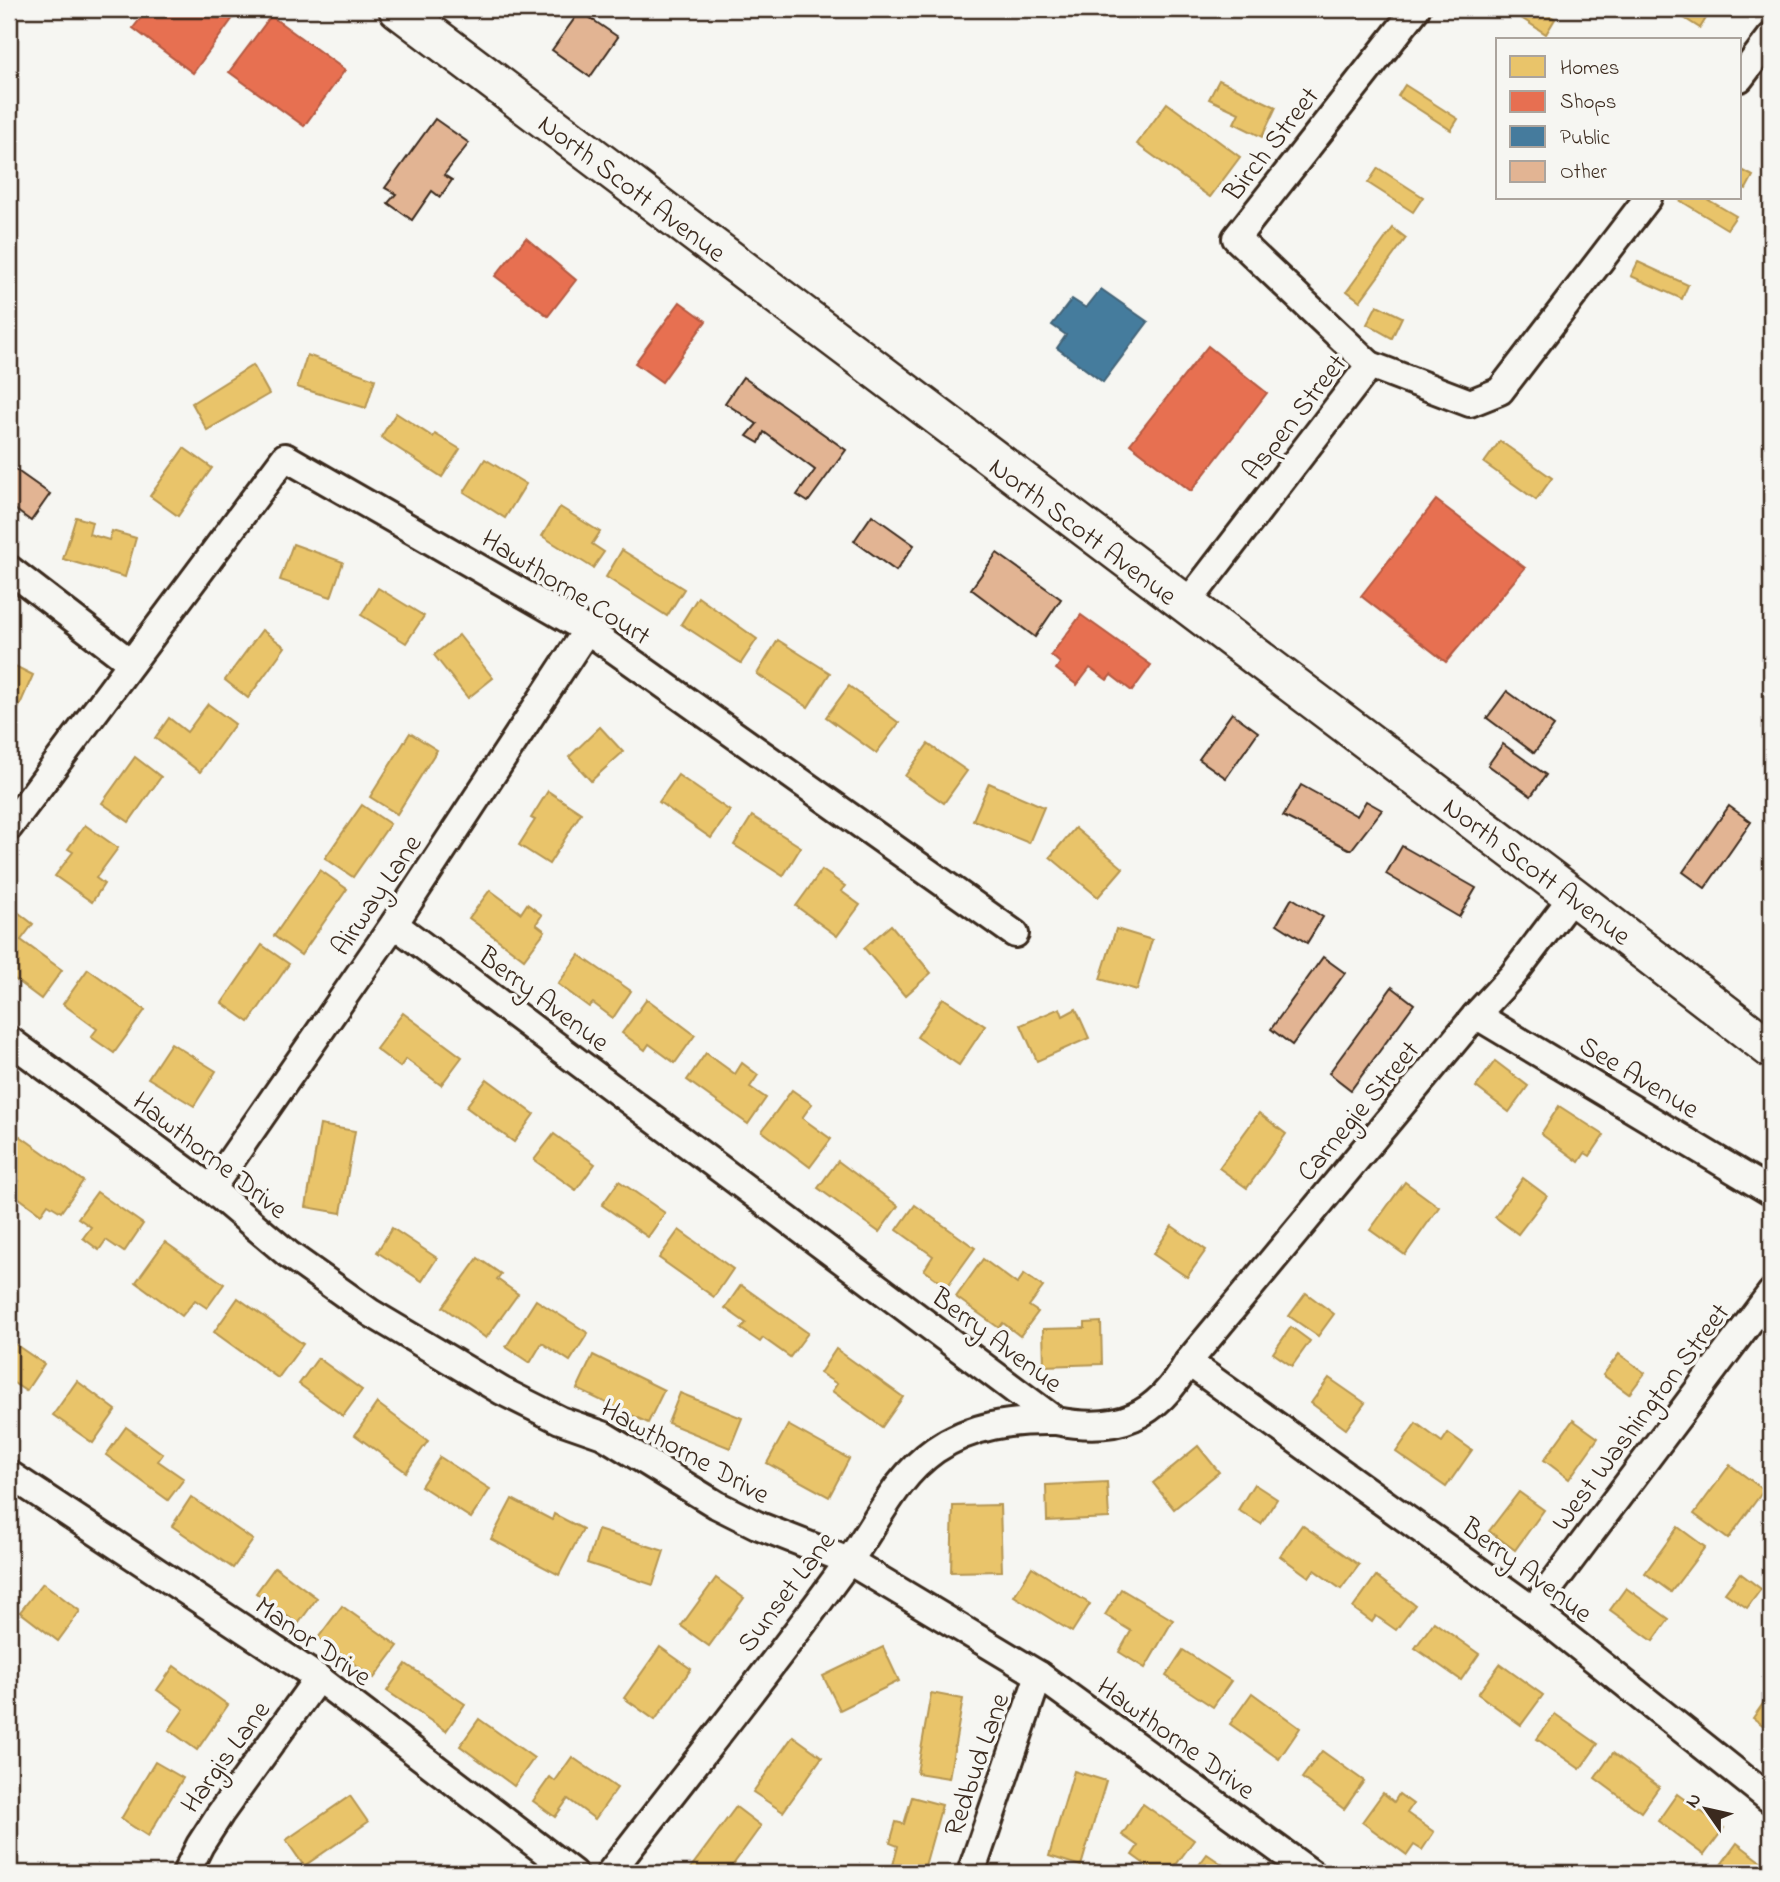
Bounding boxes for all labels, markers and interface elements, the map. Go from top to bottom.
legend [1496,38,1742,200]
text: Homes [1560,54,1620,84]
street label: Birch Street [1214,79,1331,212]
text: Shops [1560,88,1617,118]
street label: North Scott Avenue [528,105,734,275]
text: Public [1560,124,1611,154]
text: Other [1560,158,1607,188]
street label: Aspen Street [1233,346,1358,490]
street label: North Scott Avenue [979,448,1185,618]
street label: Hawthorne Court [472,520,658,657]
street label: North Scott Avenue [1433,788,1639,958]
street label: Airway Lane [322,827,434,965]
street label: Berry Avenue [468,937,617,1064]
street label: See Avenue [1570,1027,1706,1131]
street label: Carnegie Street [1288,1033,1431,1192]
street label: Hawthorne Drive [122,1083,296,1231]
street label: Berry Avenue [921,1278,1070,1405]
street label: West Washington Street [1542,1296,1741,1541]
street label: Hawthorne Drive [592,1390,777,1517]
street label: Berry Avenue [1451,1508,1600,1635]
street label: Sunset Lane [728,1523,847,1662]
street label: Manor Drive [245,1587,379,1699]
street label: Hawthorne Drive [1087,1668,1263,1812]
street label: Redbud Lane [935,1688,1022,1842]
street label: Hargis Lane [172,1693,282,1823]
north arrow [1672,1773,1742,1843]
text: N [1679,1788,1709,1814]

